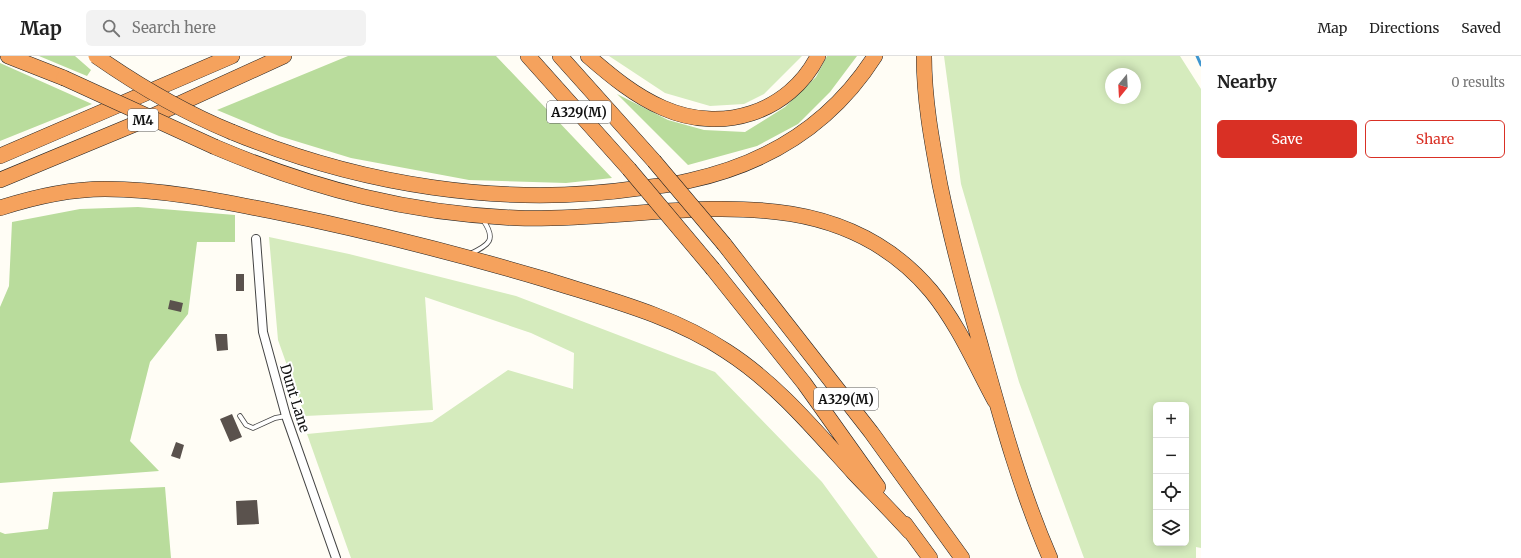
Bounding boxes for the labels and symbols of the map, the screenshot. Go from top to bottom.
north arrow [1105,68,1141,104]
road number: A329(M) [547,101,611,123]
road number: M4 [128,109,158,131]
street label: Dunt Lane [276,362,314,434]
road number: A329(M) [814,388,878,410]

